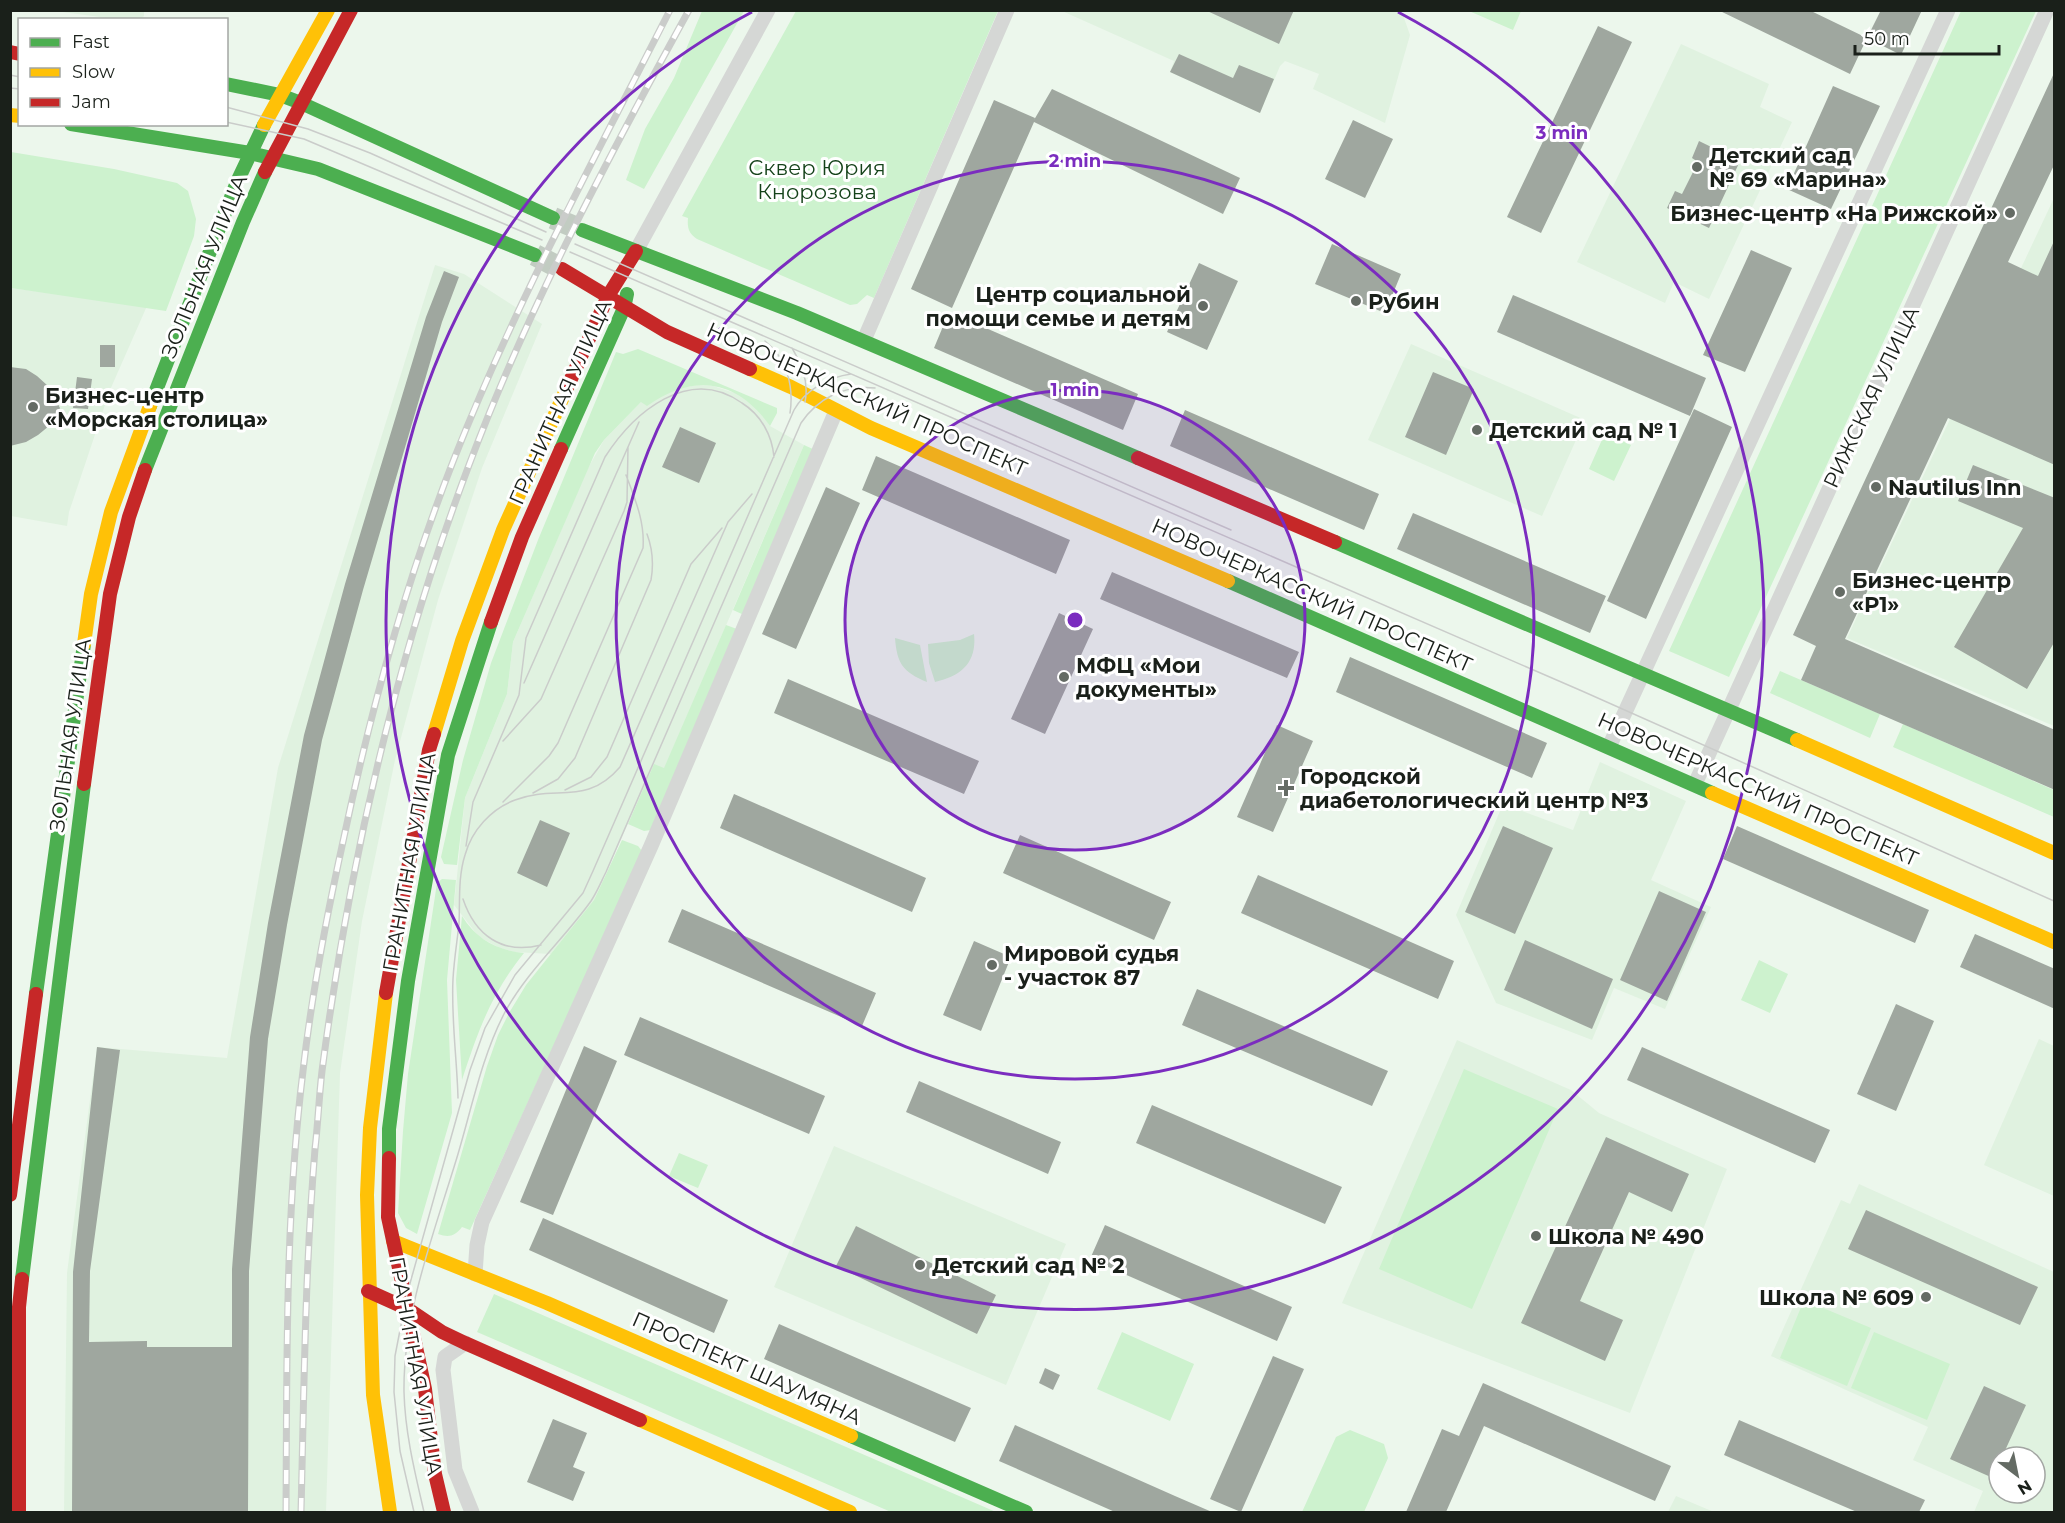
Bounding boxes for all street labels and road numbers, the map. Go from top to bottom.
street label: ЗОЛЬНАЯ УЛИЦА [156,170,252,361]
street label: ГРАНИТНАЯ УЛИЦА [503,295,617,509]
street label: РИЖСКАЯ УЛИЦА [1818,302,1924,492]
street label: НОВОЧЕРКАССКИЙ ПРОСПЕКТ [703,317,1032,482]
street label: НОВОЧЕРКАССКИЙ ПРОСПЕКТ [1148,513,1477,678]
street label: ЗОЛЬНАЯ УЛИЦА [44,636,96,834]
street label: НОВОЧЕРКАССКИЙ ПРОСПЕКТ [1594,707,1923,872]
street label: ГРАНИТНАЯ УЛИЦА [377,750,441,974]
street label: ГРАНИТНАЯ УЛИЦА [384,1254,448,1478]
street label: ПРОСПЕКТ ШАУМЯНА [629,1306,866,1430]

